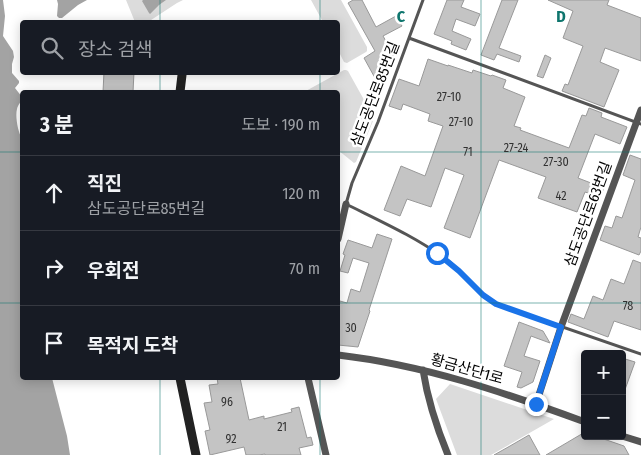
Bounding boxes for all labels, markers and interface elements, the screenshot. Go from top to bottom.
text: C [397,7,406,26]
text: D [556,7,566,26]
search box [20,20,340,75]
icon: search [38,34,66,62]
text: 장소 검색 [78,38,152,61]
street label: 삼도공단로85번길 [347,39,403,149]
house number: 27-10 [437,90,461,104]
text: 3 분 [40,112,74,138]
text: 도보 · 190 m [241,115,320,134]
house number: 27-10 [449,115,473,129]
house number: 27-24 [504,141,528,155]
house number: 71 [463,145,473,159]
house number: 27-30 [543,155,569,169]
street label: 삼도공단로63번길 [561,159,615,269]
text: 직진 [87,172,122,195]
icon: ahead [40,179,68,207]
text: 120 m [282,184,320,203]
house number: 42 [556,189,566,203]
text: 삼도공단로85번길 [87,199,205,218]
route start [426,242,449,265]
icon: right [40,254,68,282]
text: 우회전 [87,259,139,282]
text: 70 m [289,259,320,278]
house number: 78 [623,299,633,313]
house number: 30 [345,321,357,335]
icon: arrive [40,329,68,357]
text: 목적지 도착 [87,334,178,357]
street label: 황금산단1로 [429,350,505,388]
map controls [581,350,626,440]
button: + [581,350,626,395]
route end [525,393,548,416]
house number: 96 [221,395,233,409]
button: − [581,395,626,440]
house number: 21 [277,420,287,434]
house number: 92 [226,432,236,446]

